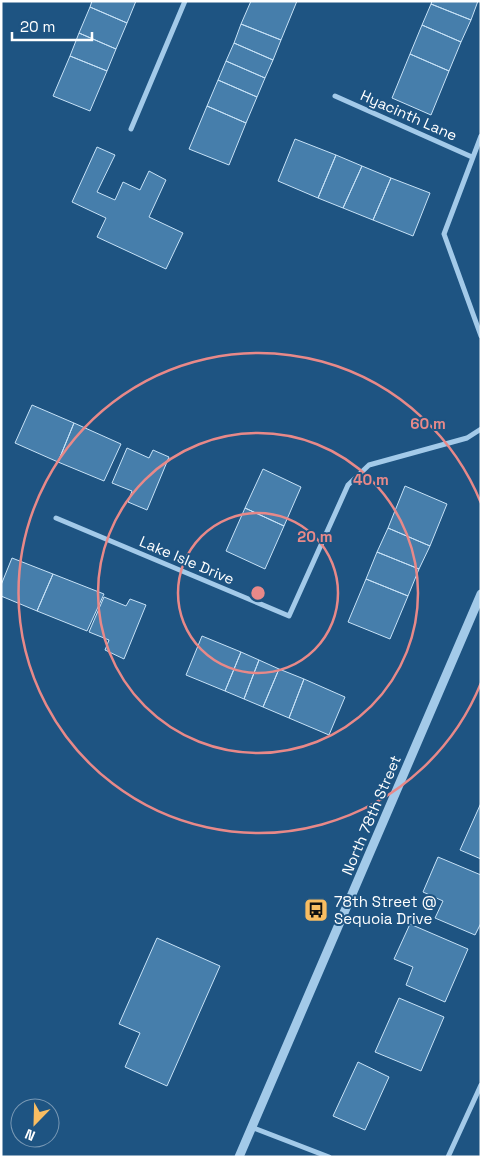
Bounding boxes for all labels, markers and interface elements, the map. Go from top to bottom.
scale bar [12,10,92,42]
text: 20 m [20,17,55,36]
street label: Hyacinth Lane [358,85,460,145]
text: 60 m [410,414,446,433]
text: 40 m [353,470,389,489]
text: 20 m [297,527,333,546]
street label: Lake Isle Drive [137,531,237,589]
centre of rings [249,584,267,602]
street label: North 78th Street [337,752,405,878]
place label: 78th Street @ Sequoia Drive [334,892,437,928]
bus stop icon: 78th Street @ Sequoia Drive [303,897,329,923]
north arrow [10,1098,60,1148]
text: N [22,1125,38,1145]

